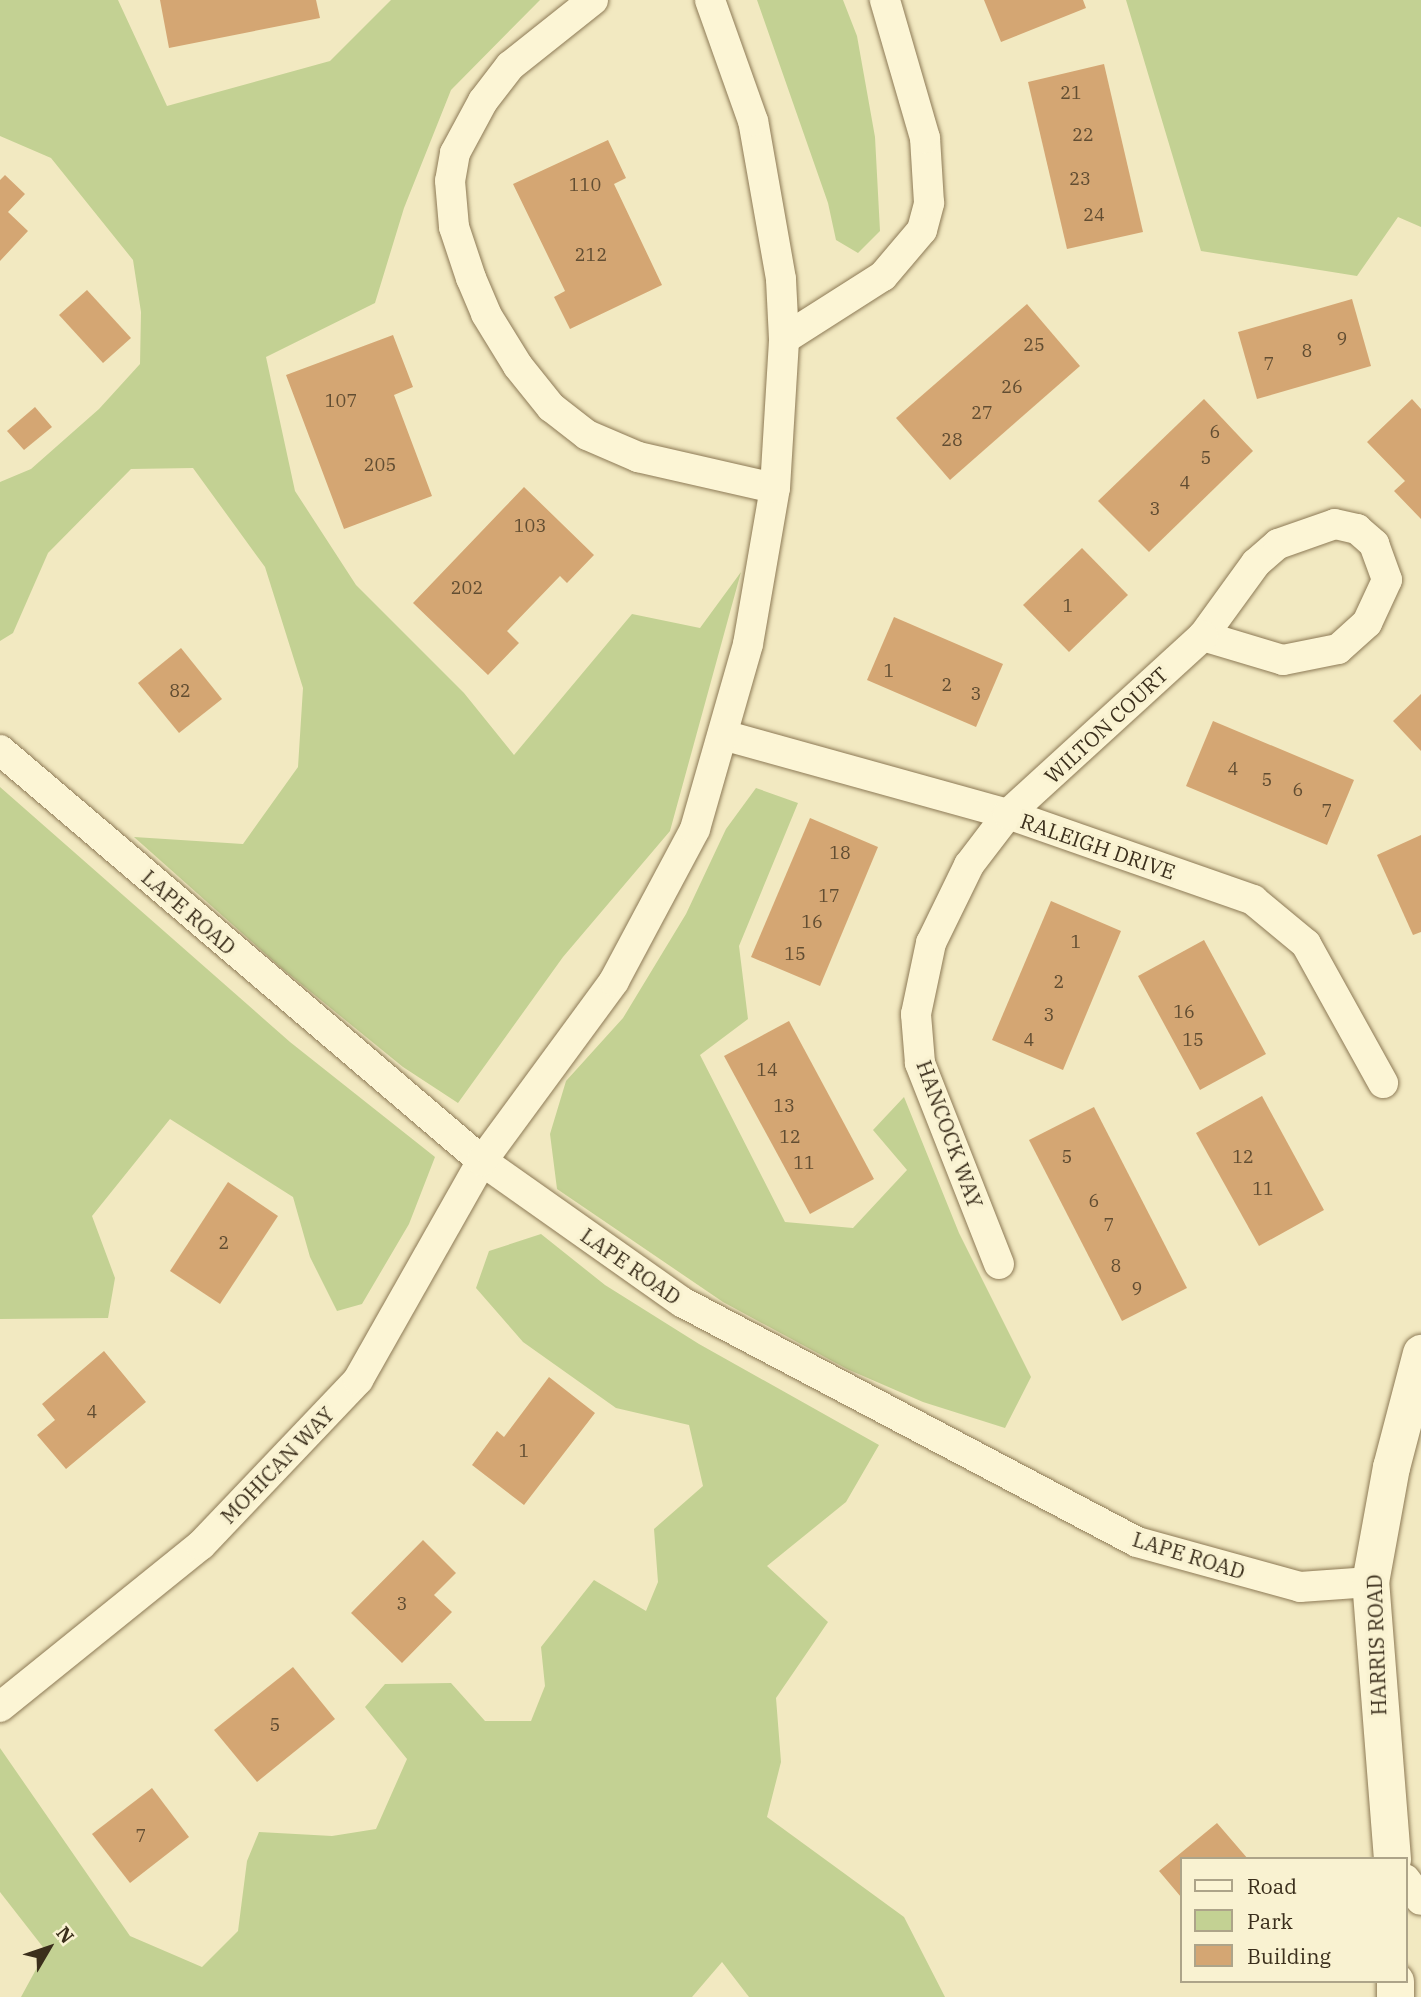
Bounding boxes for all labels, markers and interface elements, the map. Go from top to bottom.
house number: 21 [1060,82,1082,104]
house number: 22 [1072,124,1094,146]
house number: 23 [1069,168,1091,190]
house number: 110 [569,174,601,196]
house number: 24 [1083,204,1105,226]
house number: 212 [575,244,607,266]
house number: 9 [1337,328,1347,350]
house number: 25 [1023,334,1045,356]
house number: 8 [1302,340,1312,362]
house number: 7 [1264,353,1274,375]
house number: 26 [1001,376,1023,398]
house number: 107 [325,390,357,412]
house number: 27 [971,402,993,424]
house number: 6 [1210,421,1220,443]
house number: 28 [941,429,963,451]
house number: 5 [1201,447,1211,469]
house number: 205 [364,454,396,476]
house number: 4 [1180,472,1190,494]
house number: 3 [1150,498,1160,520]
house number: 103 [514,515,546,537]
house number: 202 [451,577,483,599]
house number: 1 [1063,595,1073,617]
house number: 1 [884,660,894,682]
street label: WILTON COURT [1039,661,1173,789]
house number: 2 [942,674,952,696]
house number: 82 [169,680,191,702]
house number: 3 [971,683,981,705]
house number: 4 [1228,758,1238,780]
house number: 5 [1262,769,1272,791]
house number: 6 [1293,779,1303,801]
house number: 7 [1322,800,1332,822]
street label: RALEIGH DRIVE [1017,808,1179,884]
house number: 18 [829,842,851,864]
street label: LAPE ROAD [137,864,241,960]
house number: 17 [818,885,840,907]
house number: 16 [801,911,823,933]
house number: 1 [1071,931,1081,953]
house number: 15 [784,943,806,965]
house number: 2 [1054,971,1064,993]
house number: 16 [1173,1001,1195,1023]
house number: 3 [1044,1004,1054,1026]
house number: 4 [1024,1029,1034,1051]
house number: 15 [1182,1029,1204,1051]
street label: HANCOCK WAY [912,1057,988,1211]
house number: 14 [756,1059,778,1081]
house number: 13 [773,1095,795,1117]
house number: 12 [779,1126,801,1148]
house number: 5 [1062,1146,1072,1168]
house number: 12 [1232,1146,1254,1168]
house number: 11 [793,1152,815,1174]
house number: 11 [1252,1178,1274,1200]
house number: 6 [1089,1190,1099,1212]
house number: 7 [1104,1214,1114,1236]
street label: LAPE ROAD [576,1222,686,1310]
house number: 2 [219,1232,229,1254]
house number: 8 [1111,1255,1121,1277]
house number: 9 [1132,1278,1142,1300]
house number: 4 [87,1401,97,1423]
street label: MOHICAN WAY [215,1401,339,1529]
house number: 1 [519,1440,529,1462]
street label: LAPE ROAD [1130,1526,1248,1584]
street label: HARRIS ROAD [1361,1574,1391,1716]
house number: 3 [397,1593,407,1615]
house number: 5 [270,1714,280,1736]
house number: 7 [136,1825,146,1847]
legend [1180,1857,1407,1983]
text: Road [1247,1872,1297,1900]
text: Park [1247,1907,1293,1935]
north arrow [14,1913,84,1983]
text: N [51,1921,79,1948]
text: Building [1247,1942,1331,1970]

